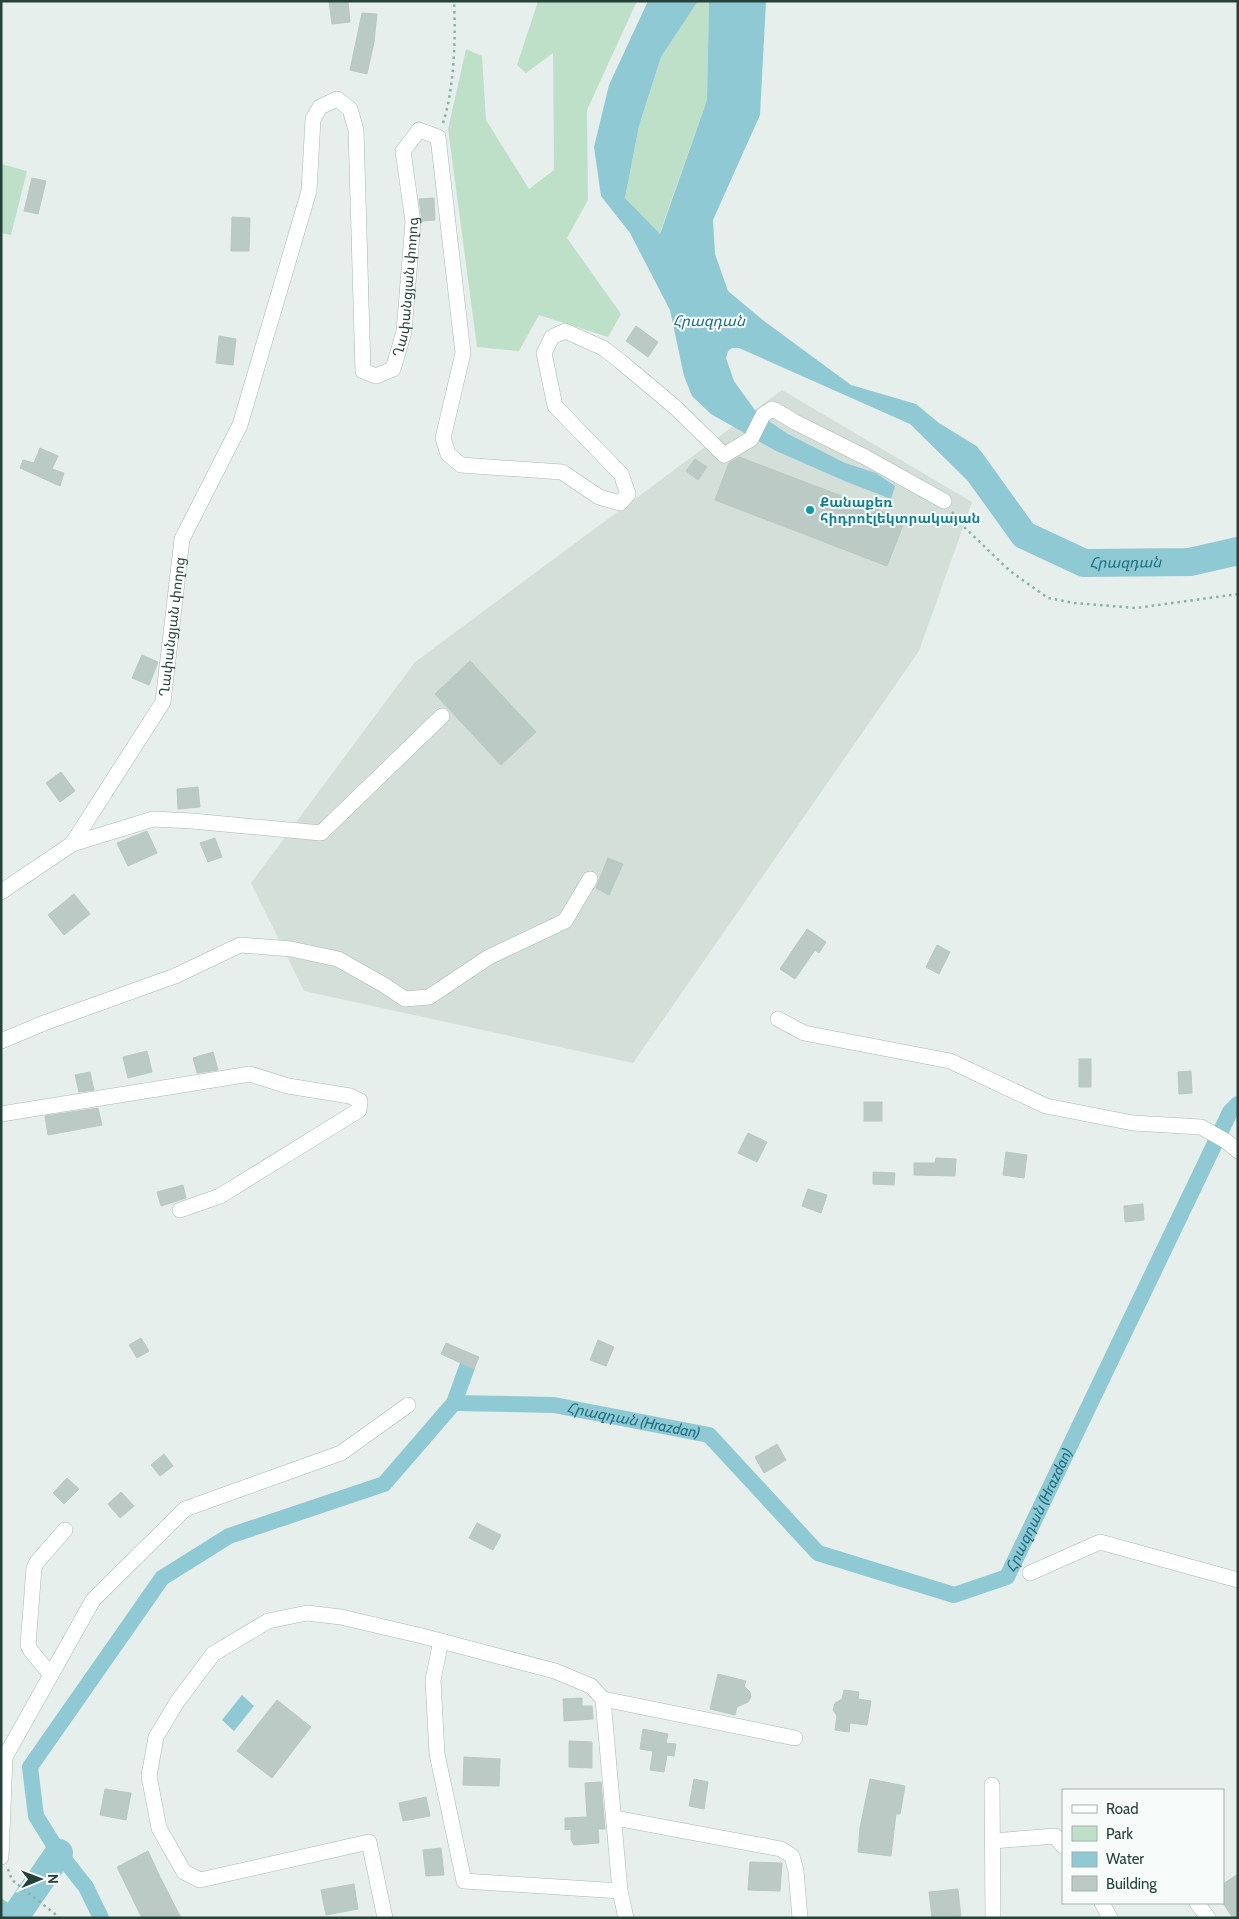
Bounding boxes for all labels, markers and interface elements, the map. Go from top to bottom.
street label: Ղափանցյան փողոց [388,216,422,359]
water label: Հրազդան [673,312,746,330]
place label: Քանաքեռ հիդրոէլեկտրակայան [820,493,981,527]
marker: Քանաքեռ հիդրոէլեկտրակայան [804,504,816,516]
water label: Հրազդան [1089,553,1162,572]
street label: Ղափանցյան փողոց [155,556,189,698]
water label: Հրազդան (Hrazdan) [565,1399,702,1442]
water label: Հրազդան (Hrazdan) [1002,1445,1077,1575]
legend [1062,1789,1224,1904]
text: Road [1106,1800,1139,1818]
text: Park [1106,1825,1133,1843]
text: Water [1106,1850,1144,1868]
north arrow [15,1854,65,1904]
text: N [44,1874,62,1884]
text: Building [1106,1875,1157,1893]

